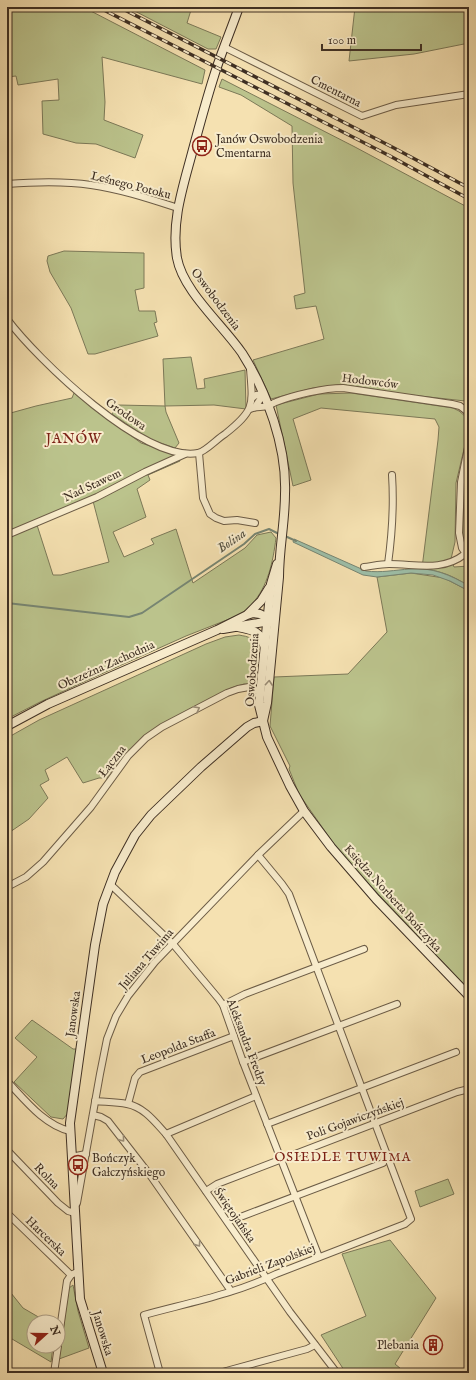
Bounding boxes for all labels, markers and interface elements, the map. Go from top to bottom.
scale bar [322,26,421,52]
text: 100 m [328,33,356,48]
street label: Cmentarna [308,72,364,111]
place label: Janów Oswobodzenia Cmentarna [214,132,323,161]
bus stop icon: Janów Oswobodzenia Cmentarna [191,135,213,157]
street label: Leśnego Potoku [89,168,173,203]
street label: Oswobodzenia [187,265,244,334]
street label: Hodowców [341,371,400,393]
street label: Grodowa [102,395,150,434]
district label: JANÓW [44,429,102,448]
street label: Nad Stawem [61,466,124,505]
water label: Bolina [214,525,250,557]
street label: Oswobodzenia [242,632,263,707]
street label: Obrzeżna Zachodnia [56,637,158,694]
one-way arrow [264,680,273,686]
one-way arrow [193,706,200,714]
street label: Łączna [95,742,130,780]
street label: Księdza Norberta Bończyka [340,842,445,956]
street label: Juliana Tuwima [114,925,178,995]
street label: Janowska [63,989,85,1040]
street label: Aleksandra Fredry [223,996,270,1088]
street label: Leopolda Staffa [139,1025,219,1069]
street label: Poli Gojawiczyńskiej [305,1095,406,1144]
one-way arrow [117,1134,124,1142]
district label: OSIEDLE TUWIMA [275,1149,412,1166]
place label: Bończyk Gałczyńskiego [92,1151,166,1180]
bus stop icon: Bończyk Gałczyńskiego [67,1154,89,1176]
street label: Rolna [31,1160,63,1193]
street label: Świętojańska [210,1184,260,1246]
street label: Harcerska [22,1213,70,1260]
one-way arrow [194,1240,201,1247]
street label: Gabrieli Zapolskiej [223,1240,318,1289]
street label: Janowska [87,1307,117,1358]
north arrow [26,1314,66,1354]
text: N [46,1323,63,1338]
building icon: Plebania [422,1334,444,1356]
place label: Plebania [377,1338,420,1353]

